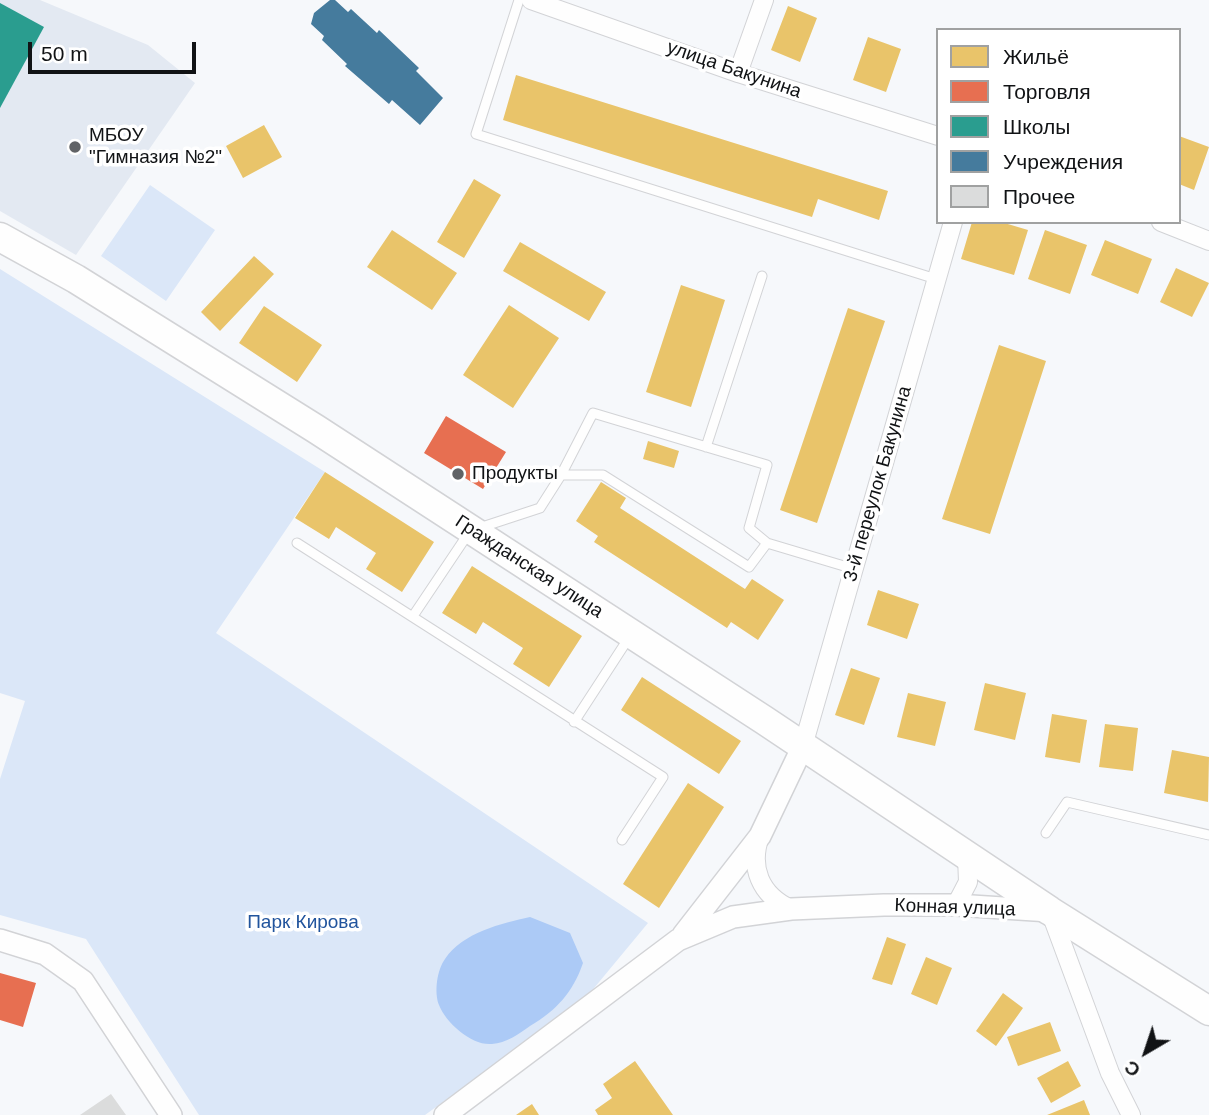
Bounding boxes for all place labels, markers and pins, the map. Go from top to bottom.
place label: МБОУ "Гимназия №2" [89,125,222,169]
marker: МБОУ "Гимназия №2" [67,139,83,155]
place label: Продукты [472,463,558,485]
marker: Продукты [450,466,466,482]

